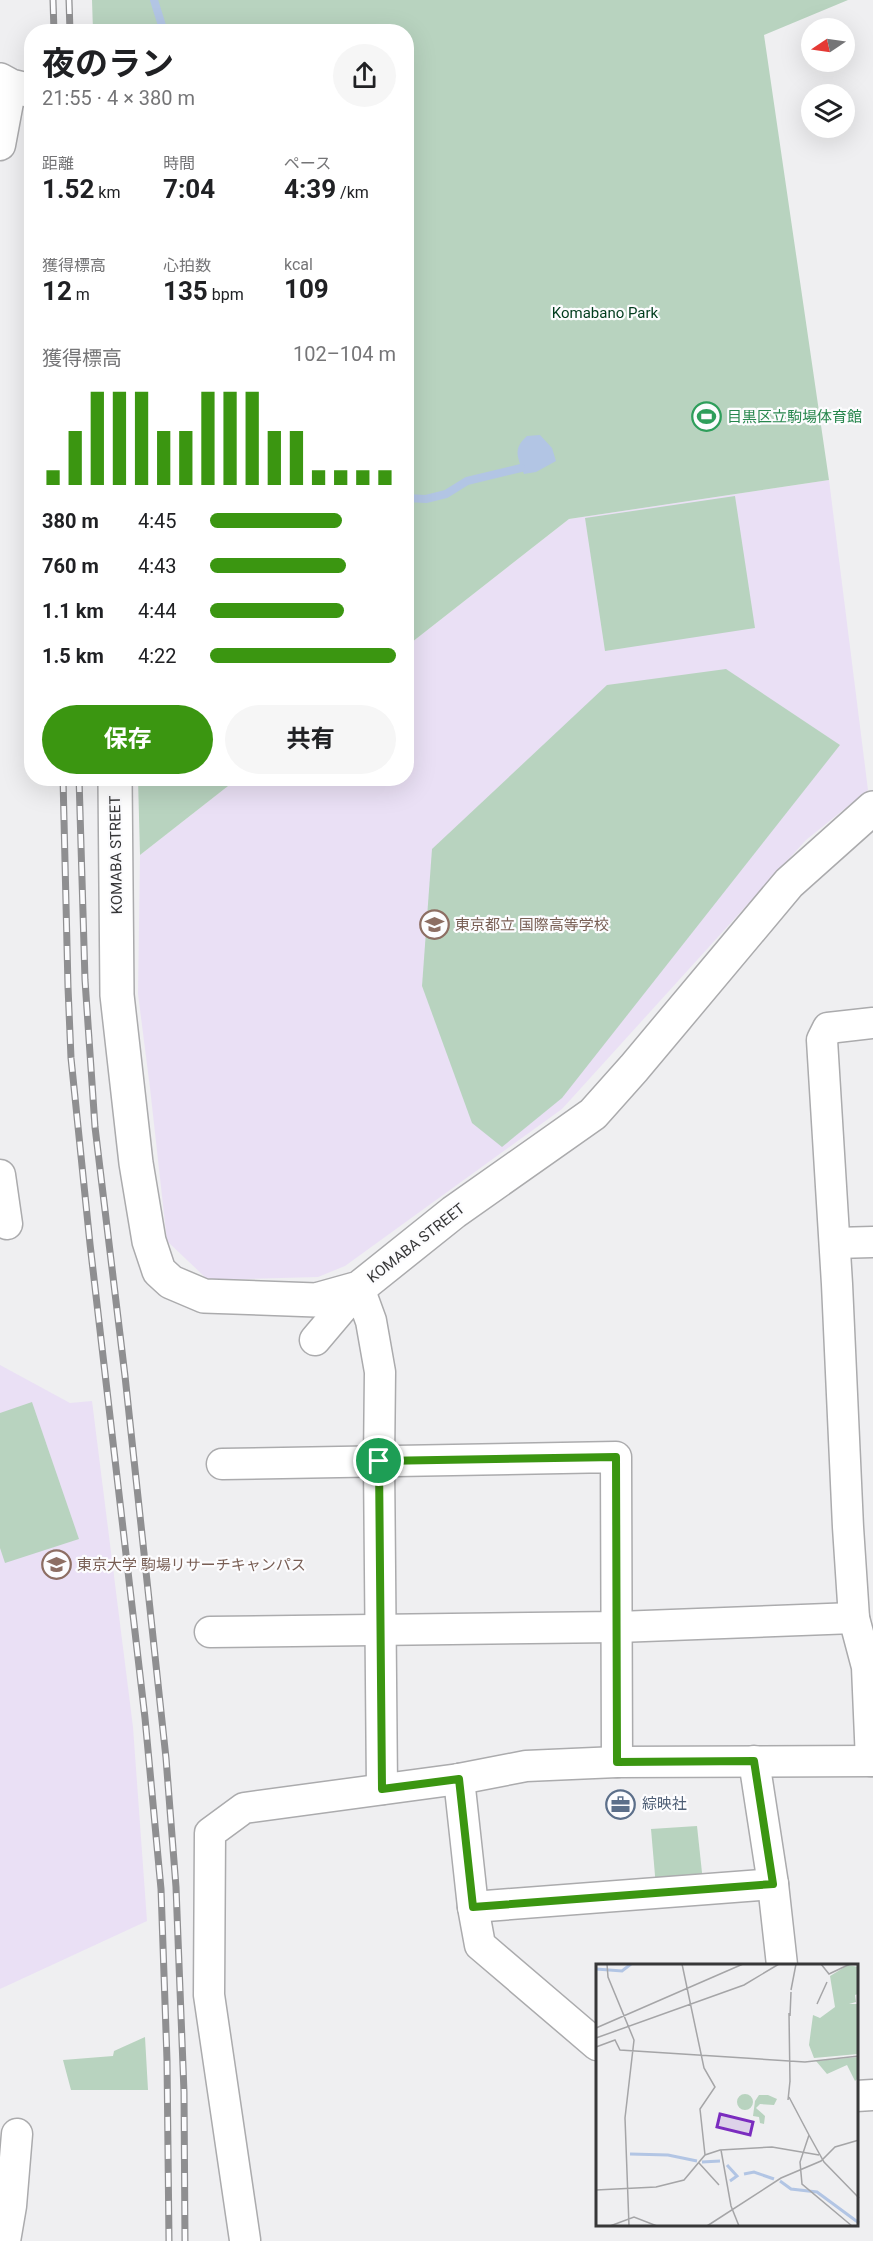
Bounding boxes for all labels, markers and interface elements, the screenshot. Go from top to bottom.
north arrow [801,18,855,72]
map controls [801,18,855,138]
text: 夜のラン [42,44,174,83]
button: share [333,44,396,107]
button: layers [801,84,855,138]
text: 21:55 · 4 × 380 m [42,86,195,110]
text: 距離 [42,154,74,173]
text: 時間 [163,154,195,173]
text: ペース [284,154,331,173]
text: 1.52 [42,174,94,204]
text: 7:04 [163,174,215,204]
text: 4:39 [284,174,336,204]
text: km [94,183,120,202]
text: /km [336,183,369,202]
text: kcal [284,255,313,274]
text: 獲得標高 [42,256,106,275]
text: 心拍数 [163,256,211,275]
text: 109 [284,274,329,304]
text: 12 [42,276,72,306]
text: 135 [163,276,208,306]
text: m [72,285,90,304]
text: bpm [208,285,244,304]
park label: Komabano Park [552,304,659,322]
text: 102–104 m [293,342,396,366]
text: 獲得標高 [42,346,122,370]
sports icon: 目黒区立駒場体育館 [690,401,722,433]
place label: 目黒区立駒場体育館 [727,408,862,426]
text: 380 m [42,509,99,533]
text: 4:45 [138,509,177,533]
text: 760 m [42,554,99,578]
text: 4:43 [138,554,177,578]
text: 1.1 km [42,599,104,623]
text: 4:44 [138,599,177,623]
text: 1.5 km [42,644,104,668]
text: 4:22 [138,644,177,668]
button: 保存 [42,705,213,774]
button: 共有 [225,705,396,774]
street label: KOMABA STREET [106,795,126,914]
school or university icon: 東京都立 国際高等学校 [418,909,450,941]
place label: 東京都立 国際高等学校 [455,916,609,934]
street label: KOMABA STREET [364,1199,468,1287]
pin [353,1435,404,1486]
icon: arrive [362,1444,395,1477]
school or university icon: 東京大学 駒場リサーチキャンパス [40,1549,72,1581]
place label: 東京大学 駒場リサーチキャンパス [77,1556,306,1574]
office icon: 綜映社 [605,1788,637,1820]
place label: 綜映社 [642,1795,687,1813]
inset map [596,1964,858,2226]

